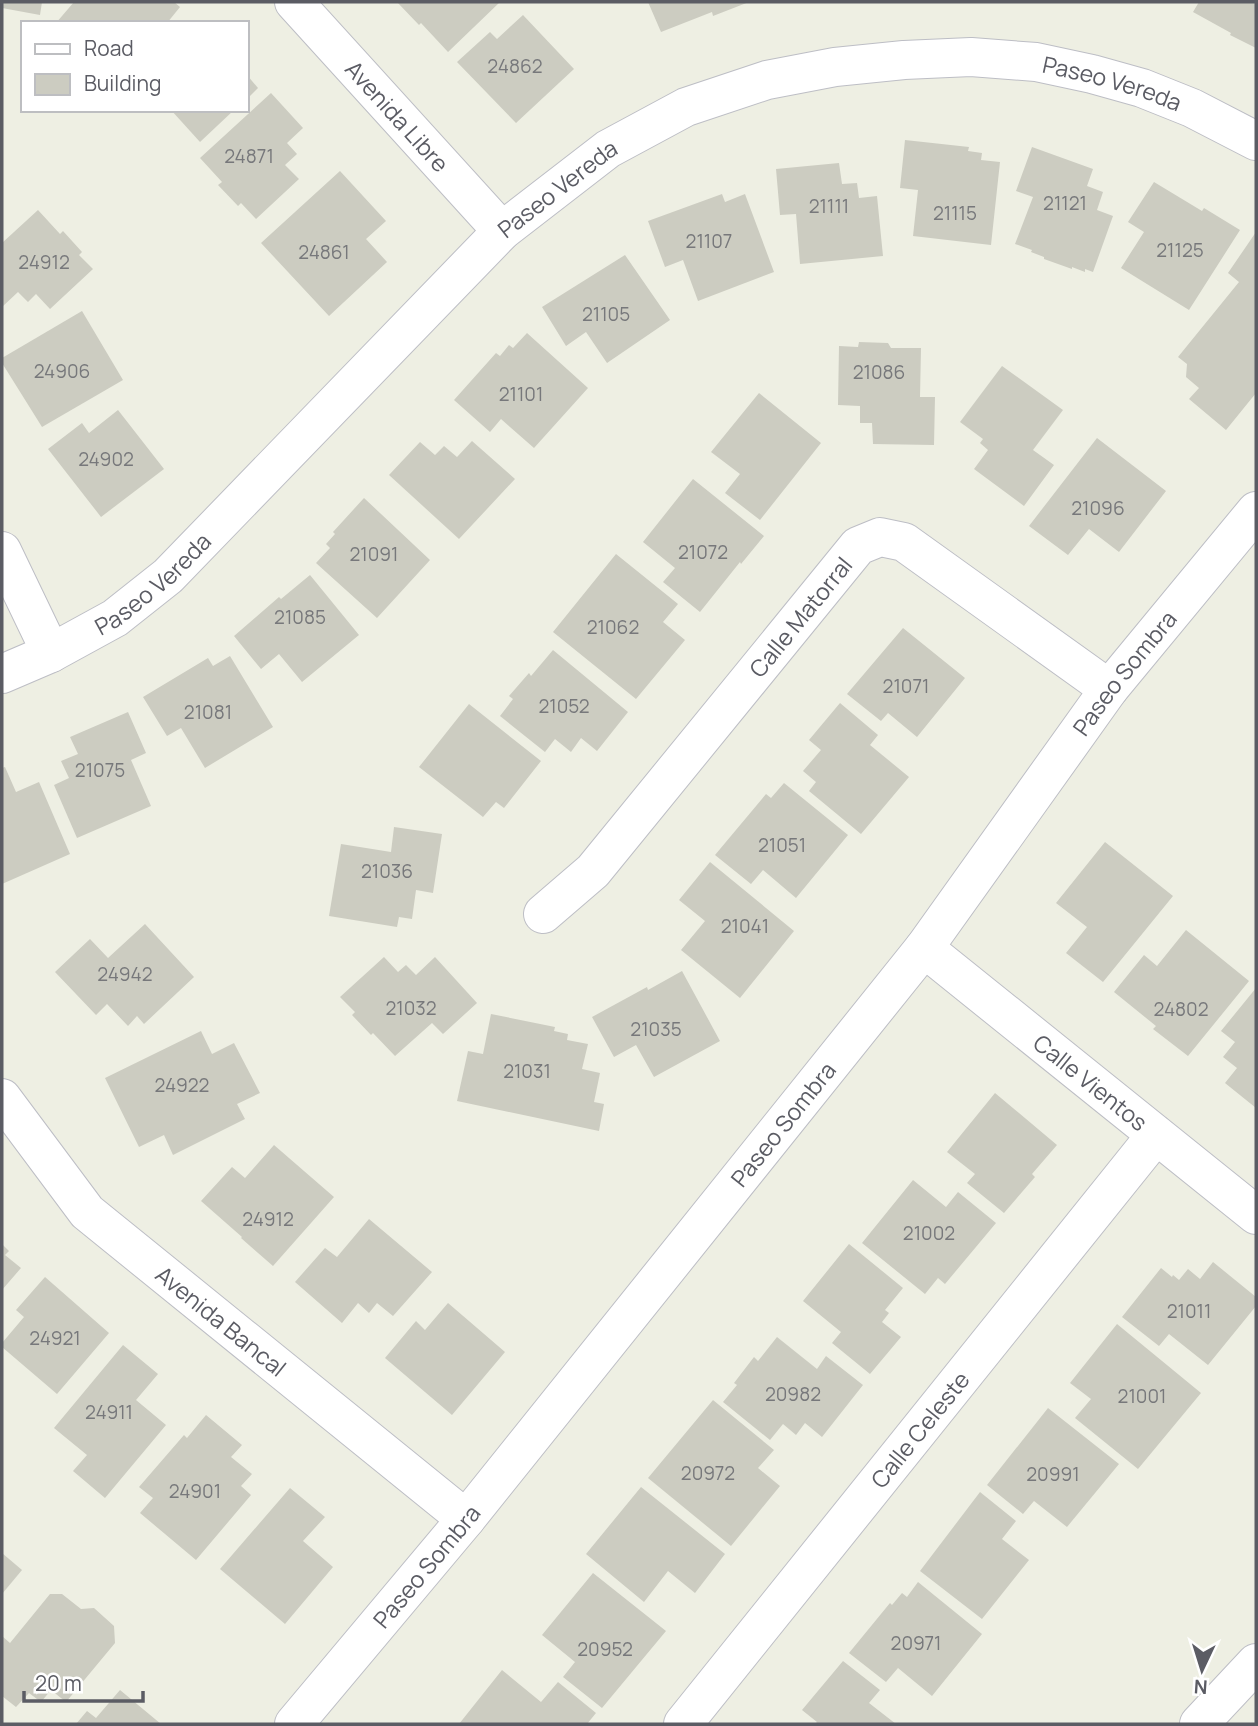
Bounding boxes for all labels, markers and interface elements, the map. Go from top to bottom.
legend [21,21,248,112]
text: Road [84,34,134,62]
street label: Paseo Vereda [1040,48,1187,118]
street label: Avenida Libre [339,53,457,179]
house number: 24862 [487,53,543,79]
text: Building [84,69,161,97]
street label: Paseo Vereda [491,131,622,245]
house number: 24871 [224,143,274,169]
house number: 21121 [1043,190,1087,216]
house number: 21111 [809,193,849,219]
house number: 21115 [933,200,977,226]
house number: 21107 [686,228,732,254]
house number: 21125 [1156,237,1204,263]
house number: 24861 [298,239,350,265]
house number: 24912 [18,249,70,275]
house number: 21105 [582,301,630,327]
house number: 24906 [34,358,90,384]
house number: 21086 [853,359,905,385]
house number: 21101 [499,381,543,407]
house number: 24902 [78,446,134,472]
house number: 21096 [1071,495,1125,521]
street label: Paseo Vereda [89,525,218,642]
house number: 21072 [678,539,728,565]
house number: 21091 [349,541,399,567]
street label: Calle Matorral [742,550,859,684]
street label: Paseo Sombra [1065,603,1184,742]
house number: 21085 [274,604,326,630]
house number: 21062 [587,614,639,640]
house number: 21071 [883,673,929,699]
house number: 21052 [538,693,590,719]
house number: 21081 [184,699,232,725]
house number: 21075 [75,757,125,783]
house number: 21051 [758,832,806,858]
house number: 21036 [361,858,413,884]
house number: 21041 [721,913,769,939]
house number: 24942 [97,961,153,987]
house number: 21032 [385,995,437,1021]
house number: 24802 [1153,996,1209,1022]
house number: 21035 [630,1016,682,1042]
street label: Calle Vientos [1027,1026,1155,1138]
street label: Paseo Sombra [723,1055,843,1193]
house number: 21031 [503,1058,551,1084]
house number: 24922 [155,1072,209,1098]
house number: 24912 [242,1206,294,1232]
house number: 21002 [903,1220,955,1246]
street label: Avenida Bancal [149,1258,293,1383]
house number: 21011 [1167,1298,1211,1324]
house number: 24921 [29,1325,81,1351]
street label: Calle Celeste [863,1364,976,1494]
house number: 20982 [765,1381,821,1407]
house number: 21001 [1118,1383,1166,1409]
house number: 24911 [85,1399,133,1425]
house number: 20972 [681,1460,735,1486]
house number: 20991 [1026,1461,1080,1487]
house number: 24901 [169,1478,221,1504]
street label: Paseo Sombra [365,1498,487,1634]
house number: 20971 [891,1630,941,1656]
north arrow [1167,1635,1237,1705]
house number: 20952 [577,1636,633,1662]
scale bar [24,1660,144,1704]
text: 20 m [35,1669,82,1697]
text: N [1193,1674,1209,1700]

